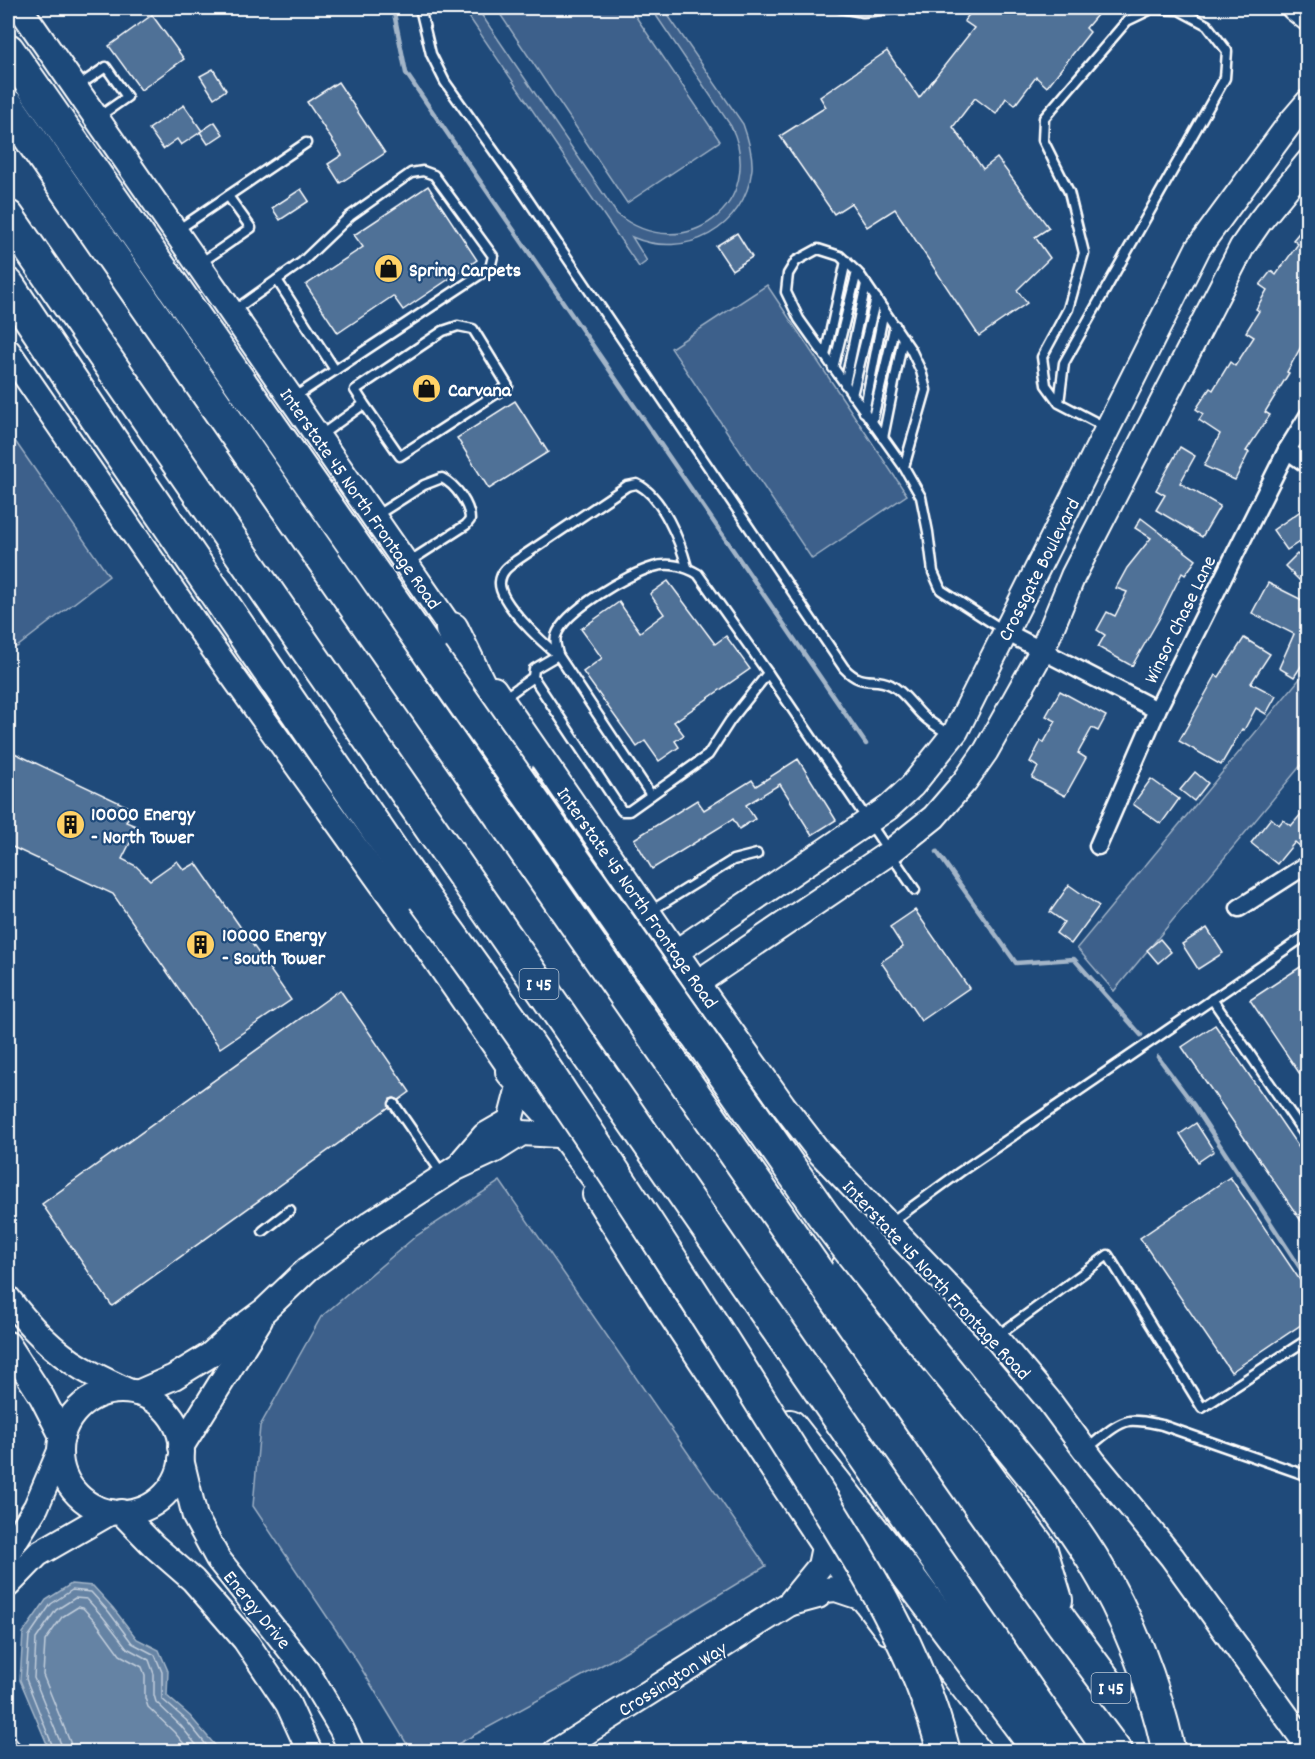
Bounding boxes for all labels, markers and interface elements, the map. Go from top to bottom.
shop icon: Spring Carpets [372,253,404,285]
place label: Spring Carpets [409,258,521,286]
shop icon: Carvana [411,373,443,405]
place label: Carvana [448,378,512,406]
street label: Interstate 45 North Frontage Road [271,383,446,616]
street label: Crossgate Boulevard [993,494,1089,647]
street label: Winsor Chase Lane [1139,551,1225,689]
street label: Interstate 45 North Frontage Road [548,782,723,1015]
place label: 10000 Energy - North Tower [91,802,196,853]
building icon: 10000 Energy - North Tower [54,808,86,840]
place label: 10000 Energy - South Tower [222,923,327,974]
building icon: 10000 Energy - South Tower [185,929,217,961]
road number: I 45 [520,969,558,999]
street label: Interstate 45 North Frontage Road [834,1175,1035,1388]
street label: Energy Drive [215,1565,296,1657]
street label: Crossington Way [614,1635,734,1725]
road number: I 45 [1092,1673,1130,1703]

